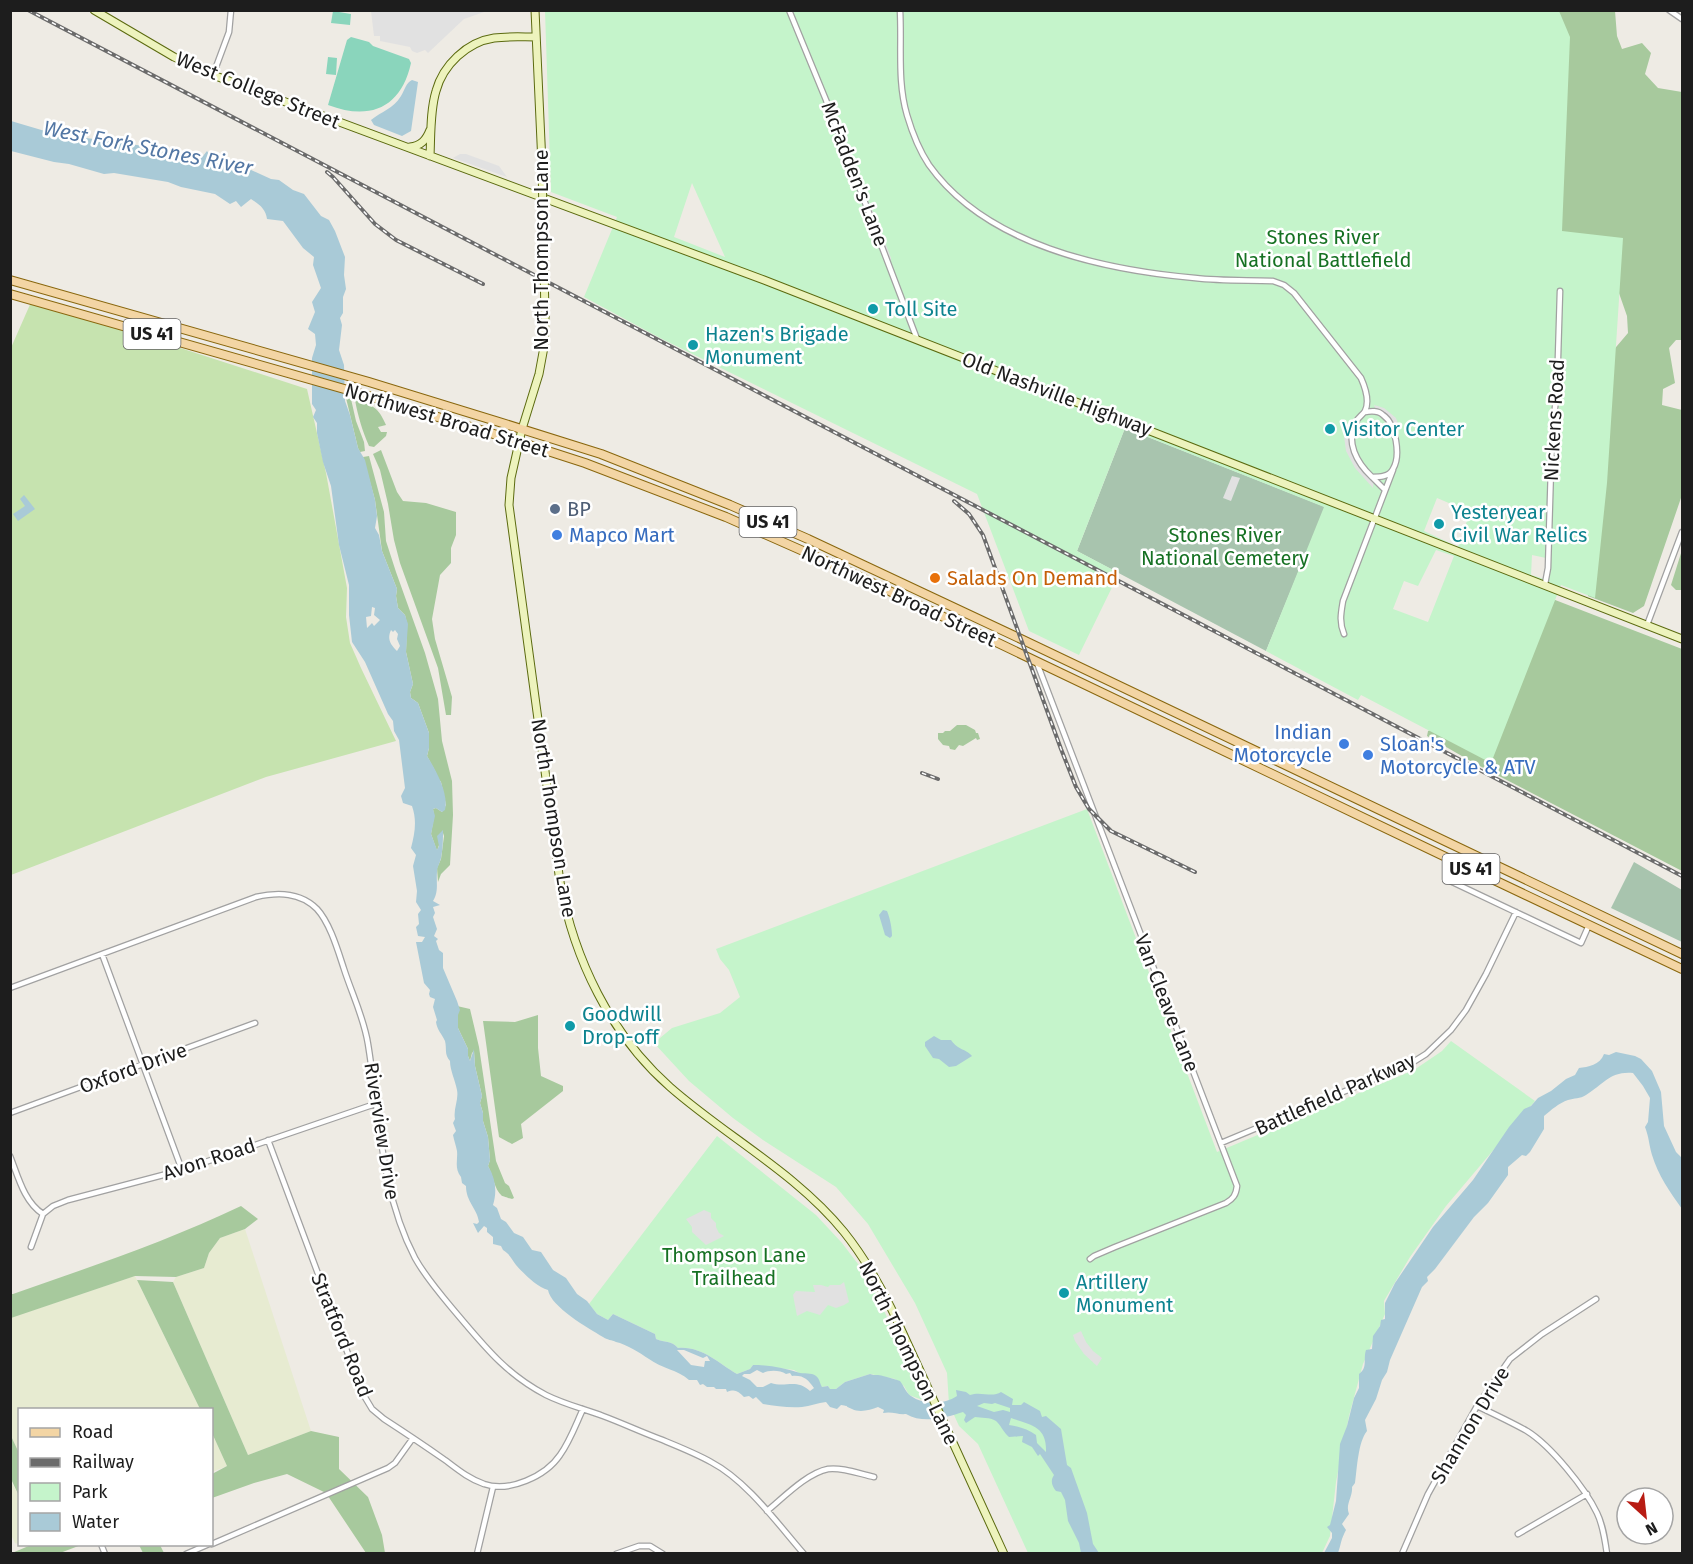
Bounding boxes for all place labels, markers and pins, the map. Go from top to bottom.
place label: Toll Site [885,297,957,321]
marker: Toll Site [866,302,880,316]
place label: Hazen's Brigade Monument [705,322,849,369]
marker: Hazen's Brigade Monument [686,338,700,352]
place label: Visitor Center [1342,417,1465,441]
marker: Visitor Center [1323,422,1337,436]
place label: BP [567,497,591,521]
place label: Yesteryear Civil War Relics [1451,500,1587,547]
marker: BP [548,502,562,516]
marker: Yesteryear Civil War Relics [1432,517,1446,531]
place label: Mapco Mart [569,523,676,547]
marker: Mapco Mart [550,528,564,542]
place label: Salads On Demand [947,566,1118,590]
marker: Salads On Demand [928,571,942,585]
place label: Indian Motorcycle [1234,720,1332,767]
place label: Sloan's Motorcycle & ATV [1380,732,1536,779]
marker: Indian Motorcycle [1337,737,1351,751]
marker: Sloan's Motorcycle & ATV [1361,748,1375,762]
place label: Goodwill Drop-off [582,1002,662,1049]
marker: Goodwill Drop-off [563,1019,577,1033]
place label: Artillery Monument [1076,1270,1174,1317]
marker: Artillery Monument [1057,1286,1071,1300]

